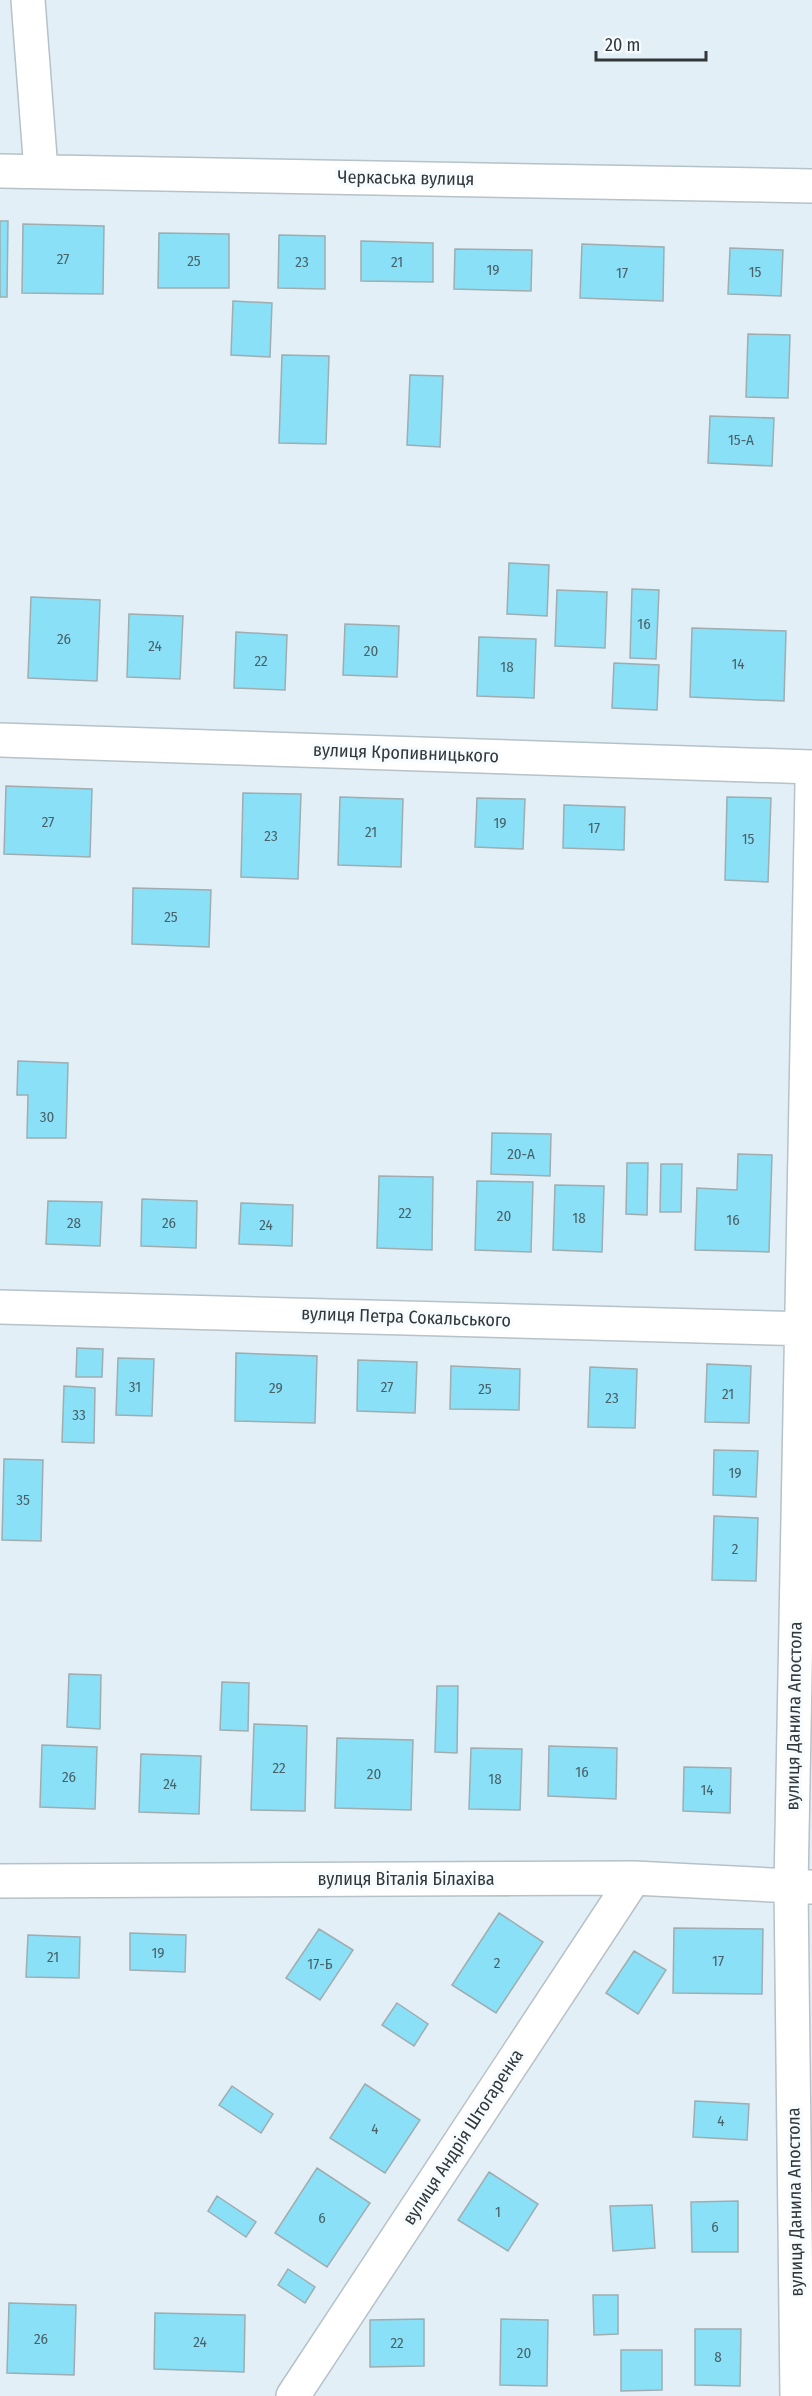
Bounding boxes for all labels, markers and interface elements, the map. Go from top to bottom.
scale bar [596,24,706,62]
text: 20 m [605,34,640,56]
street label: Черкаська вулиця [338,166,474,190]
house number: 27 [57,250,69,268]
house number: 25 [187,252,201,270]
house number: 23 [295,253,309,271]
house number: 21 [391,253,403,271]
house number: 19 [486,261,500,279]
house number: 15 [749,263,761,281]
house number: 17 [616,264,628,282]
house number: 15-А [728,431,754,449]
house number: 16 [637,615,651,633]
house number: 26 [57,630,71,648]
house number: 24 [148,637,162,655]
house number: 20 [364,642,378,660]
house number: 22 [254,652,268,670]
house number: 14 [731,655,745,673]
house number: 18 [500,658,514,676]
street label: вулиця Кропивницького [313,739,499,767]
house number: 27 [42,813,54,831]
house number: 19 [493,814,507,832]
house number: 17 [588,819,600,837]
house number: 21 [365,823,377,841]
house number: 23 [264,827,278,845]
house number: 15 [742,830,754,848]
house number: 25 [164,908,178,926]
house number: 30 [40,1108,54,1126]
house number: 20-А [507,1145,535,1163]
house number: 22 [398,1204,412,1222]
house number: 20 [497,1207,511,1225]
house number: 18 [572,1209,586,1227]
house number: 16 [726,1211,740,1229]
house number: 28 [67,1214,81,1232]
house number: 26 [162,1214,176,1232]
house number: 24 [259,1216,273,1234]
street label: вулиця Петра Сокальського [301,1302,511,1332]
house number: 31 [129,1378,141,1396]
house number: 27 [381,1378,393,1396]
house number: 29 [269,1379,283,1397]
house number: 25 [478,1380,492,1398]
house number: 21 [722,1385,734,1403]
house number: 23 [605,1389,619,1407]
house number: 33 [72,1406,86,1424]
house number: 19 [728,1464,742,1482]
house number: 35 [16,1491,30,1509]
house number: 2 [732,1540,739,1558]
street label: вулиця Данила Апостола [781,1621,807,1811]
house number: 22 [272,1759,286,1777]
house number: 16 [575,1763,589,1781]
house number: 20 [367,1765,381,1783]
house number: 26 [62,1768,76,1786]
house number: 18 [488,1770,502,1788]
house number: 24 [163,1775,177,1793]
house number: 14 [700,1781,714,1799]
street label: вулиця Віталія Білахіва [317,1868,495,1890]
house number: 19 [151,1944,165,1962]
house number: 21 [47,1948,59,1966]
house number: 17 [712,1952,724,1970]
house number: 2 [494,1954,501,1972]
house number: 17-Б [307,1955,333,1973]
street label: вулиця Андрія Штогаренка [398,2045,528,2229]
street label: вулиця Данила Апостола [782,2107,808,2297]
house number: 4 [717,2112,725,2130]
house number: 4 [371,2120,379,2138]
house number: 1 [495,2203,501,2221]
house number: 6 [318,2209,326,2227]
house number: 6 [711,2218,719,2236]
house number: 26 [34,2330,48,2348]
house number: 24 [193,2333,207,2351]
house number: 22 [390,2334,404,2352]
house number: 20 [517,2344,531,2362]
house number: 8 [714,2348,722,2366]

